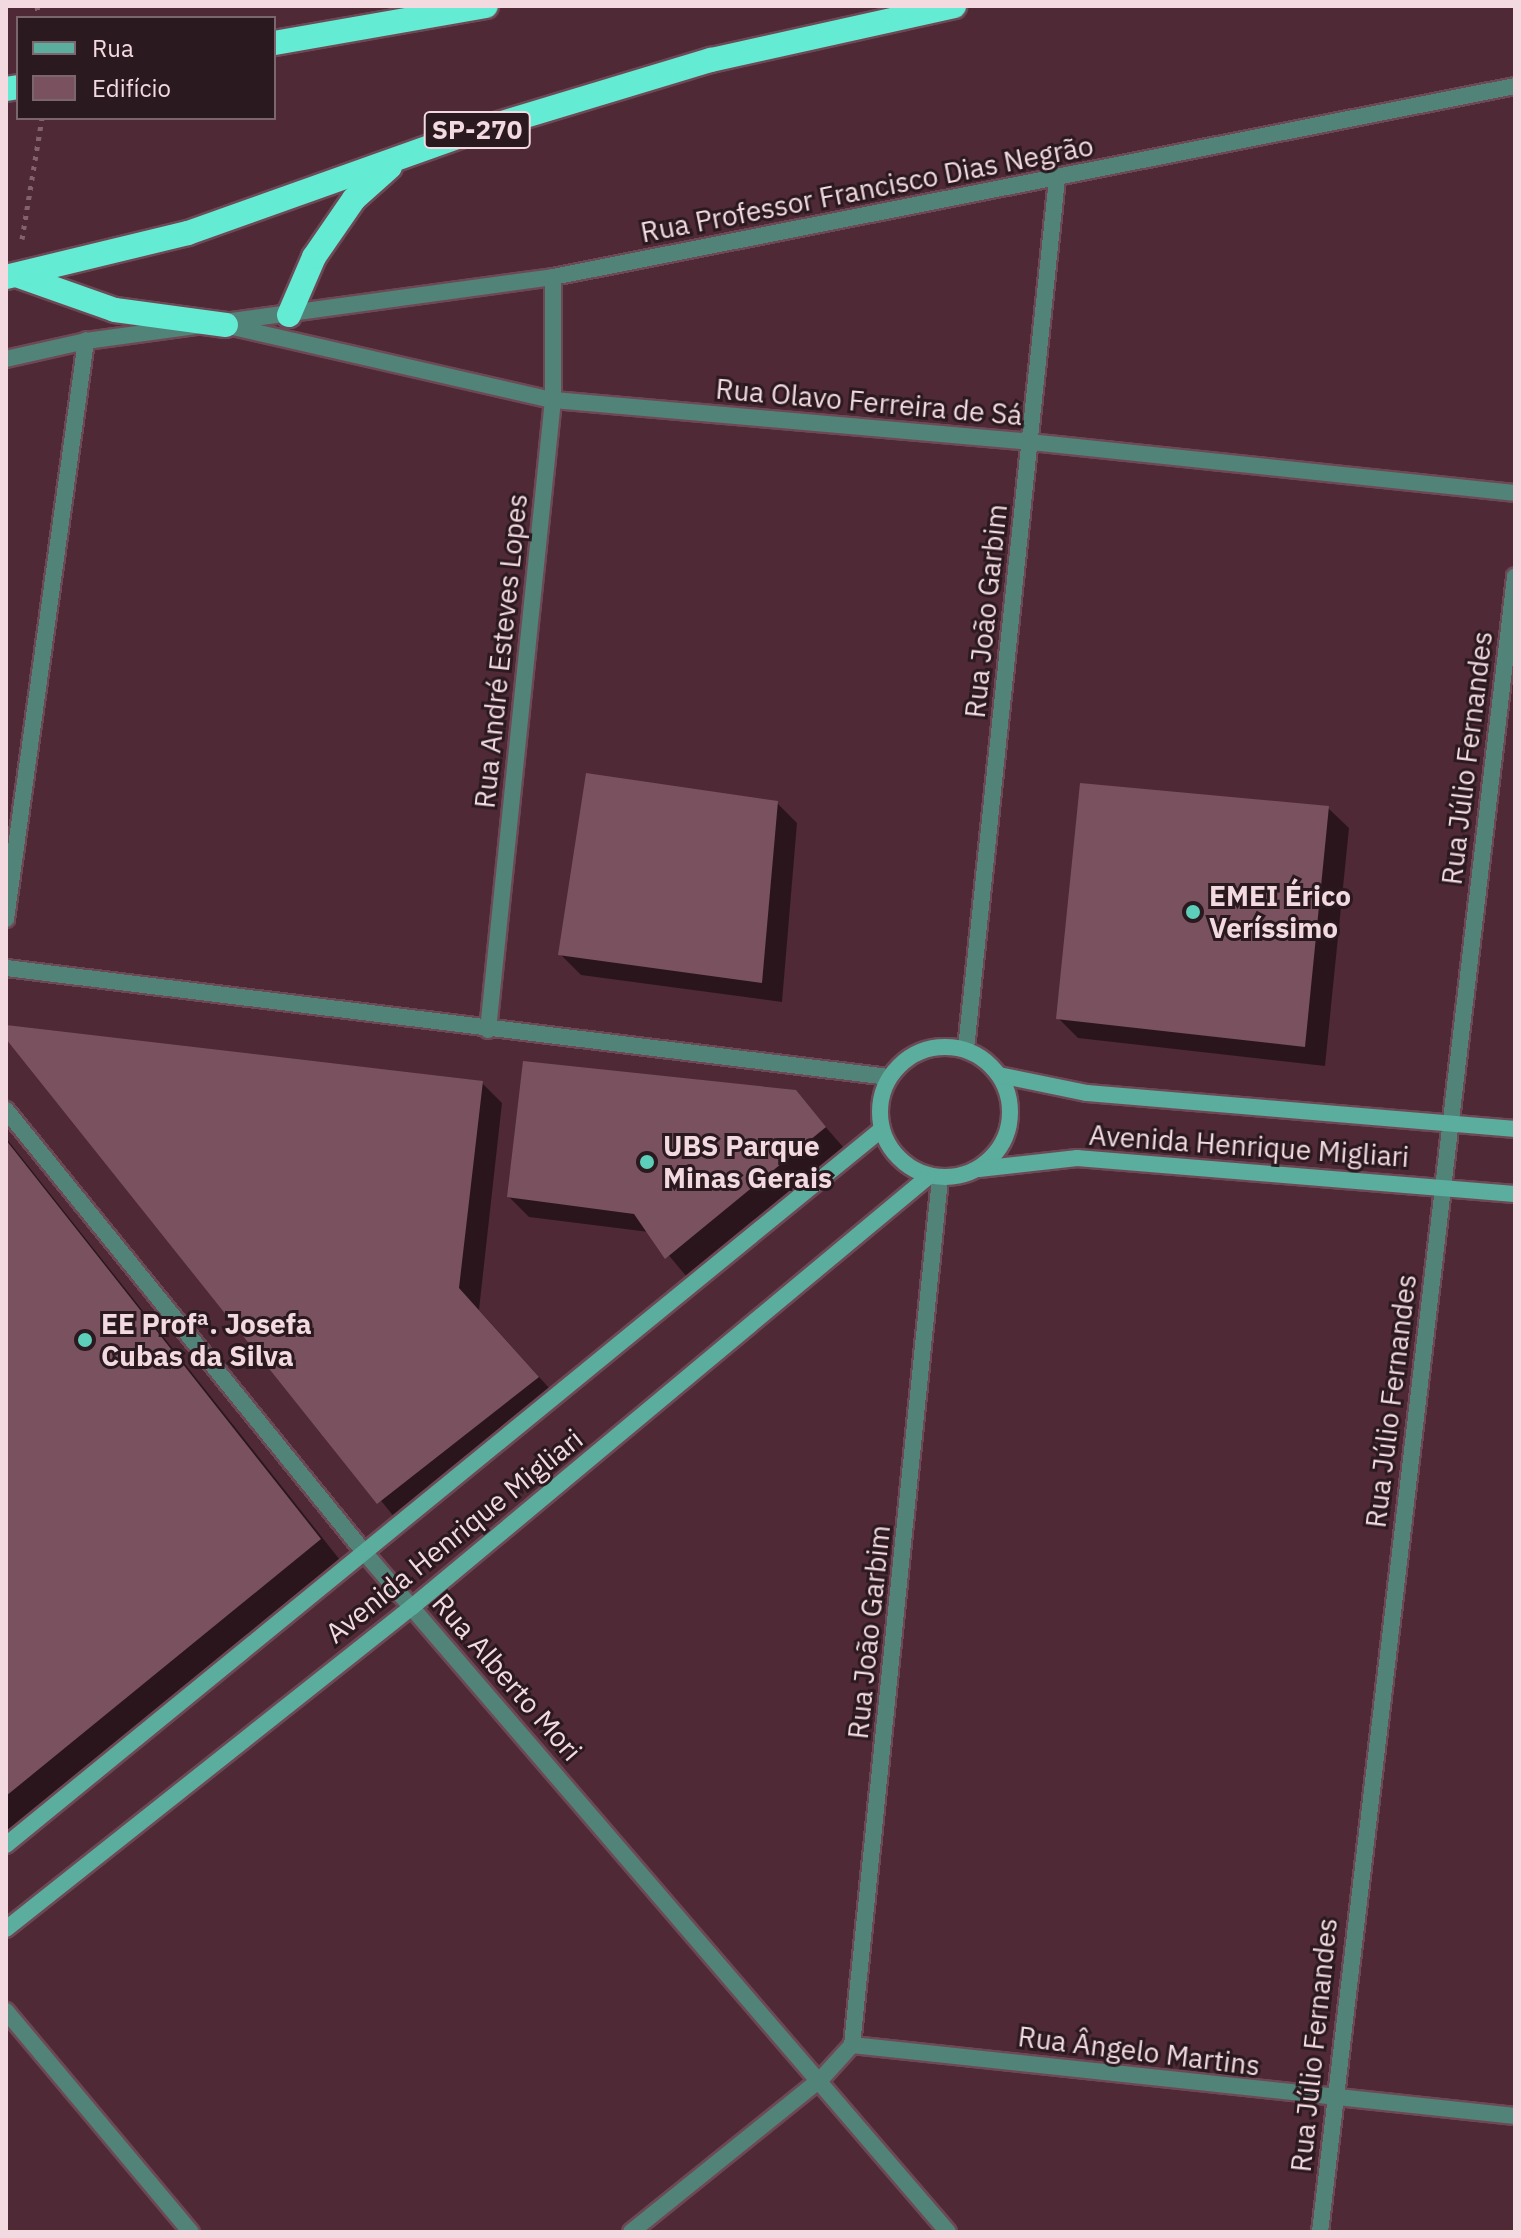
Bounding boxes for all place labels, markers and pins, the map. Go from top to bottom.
place label: EMEI Érico Veríssimo [1209,879,1351,945]
marker: EMEI Érico Veríssimo [1184,903,1202,921]
place label: UBS Parque Minas Gerais [663,1129,832,1195]
marker: UBS Parque Minas Gerais [638,1153,656,1171]
place label: EE Profª. Josefa Cubas da Silva [101,1307,312,1373]
marker: EE Profª. Josefa Cubas da Silva [76,1331,94,1349]

